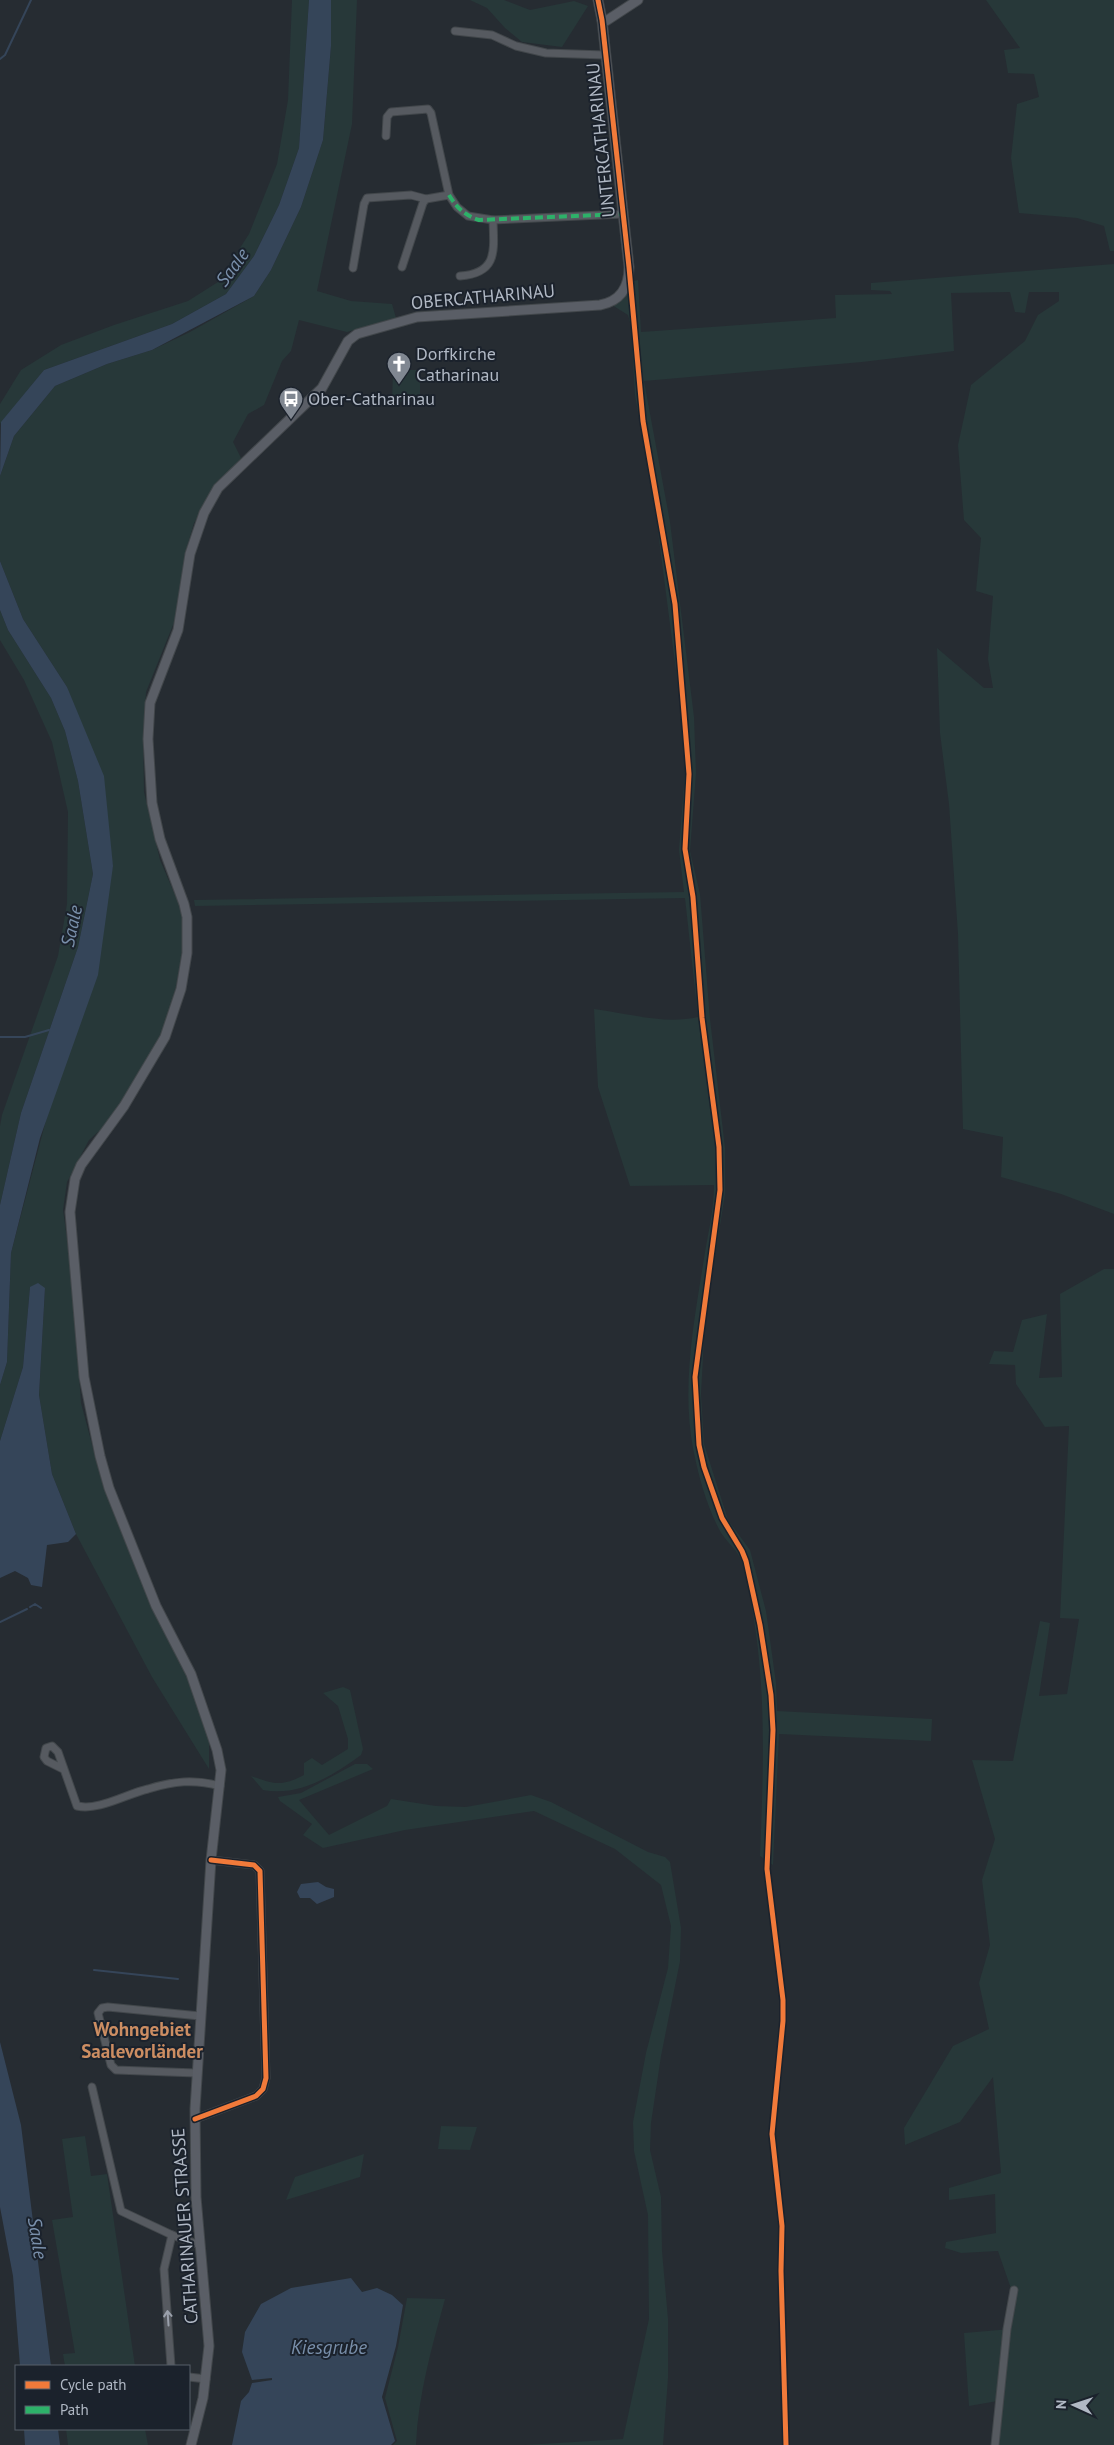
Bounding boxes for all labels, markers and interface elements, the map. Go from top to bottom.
street label: UNTERCATHARINAU [581,62,620,219]
water label: Saale [210,243,254,291]
street label: OBERCATHARINAU [410,279,556,314]
place label: Dorfkirche Catharinau [416,342,499,386]
church icon: Dorfkirche Catharinau [386,351,412,385]
bus stop icon: Ober-Catharinau [278,386,304,420]
place label: Ober-Catharinau [308,387,435,410]
water label: Saale [55,903,87,949]
district label: Wohngebiet Saalevorländer [81,2017,203,2063]
street label: CATHARINAUER STRASSE [166,2127,203,2325]
water label: Saale [23,2215,53,2261]
one-way arrow [163,2310,172,2326]
water label: Kiesgrube [291,2335,367,2359]
legend [15,2365,190,2430]
text: Cycle path [60,2375,126,2394]
north arrow [1049,2380,1099,2430]
text: N [1052,2399,1070,2409]
text: Path [60,2400,89,2419]

